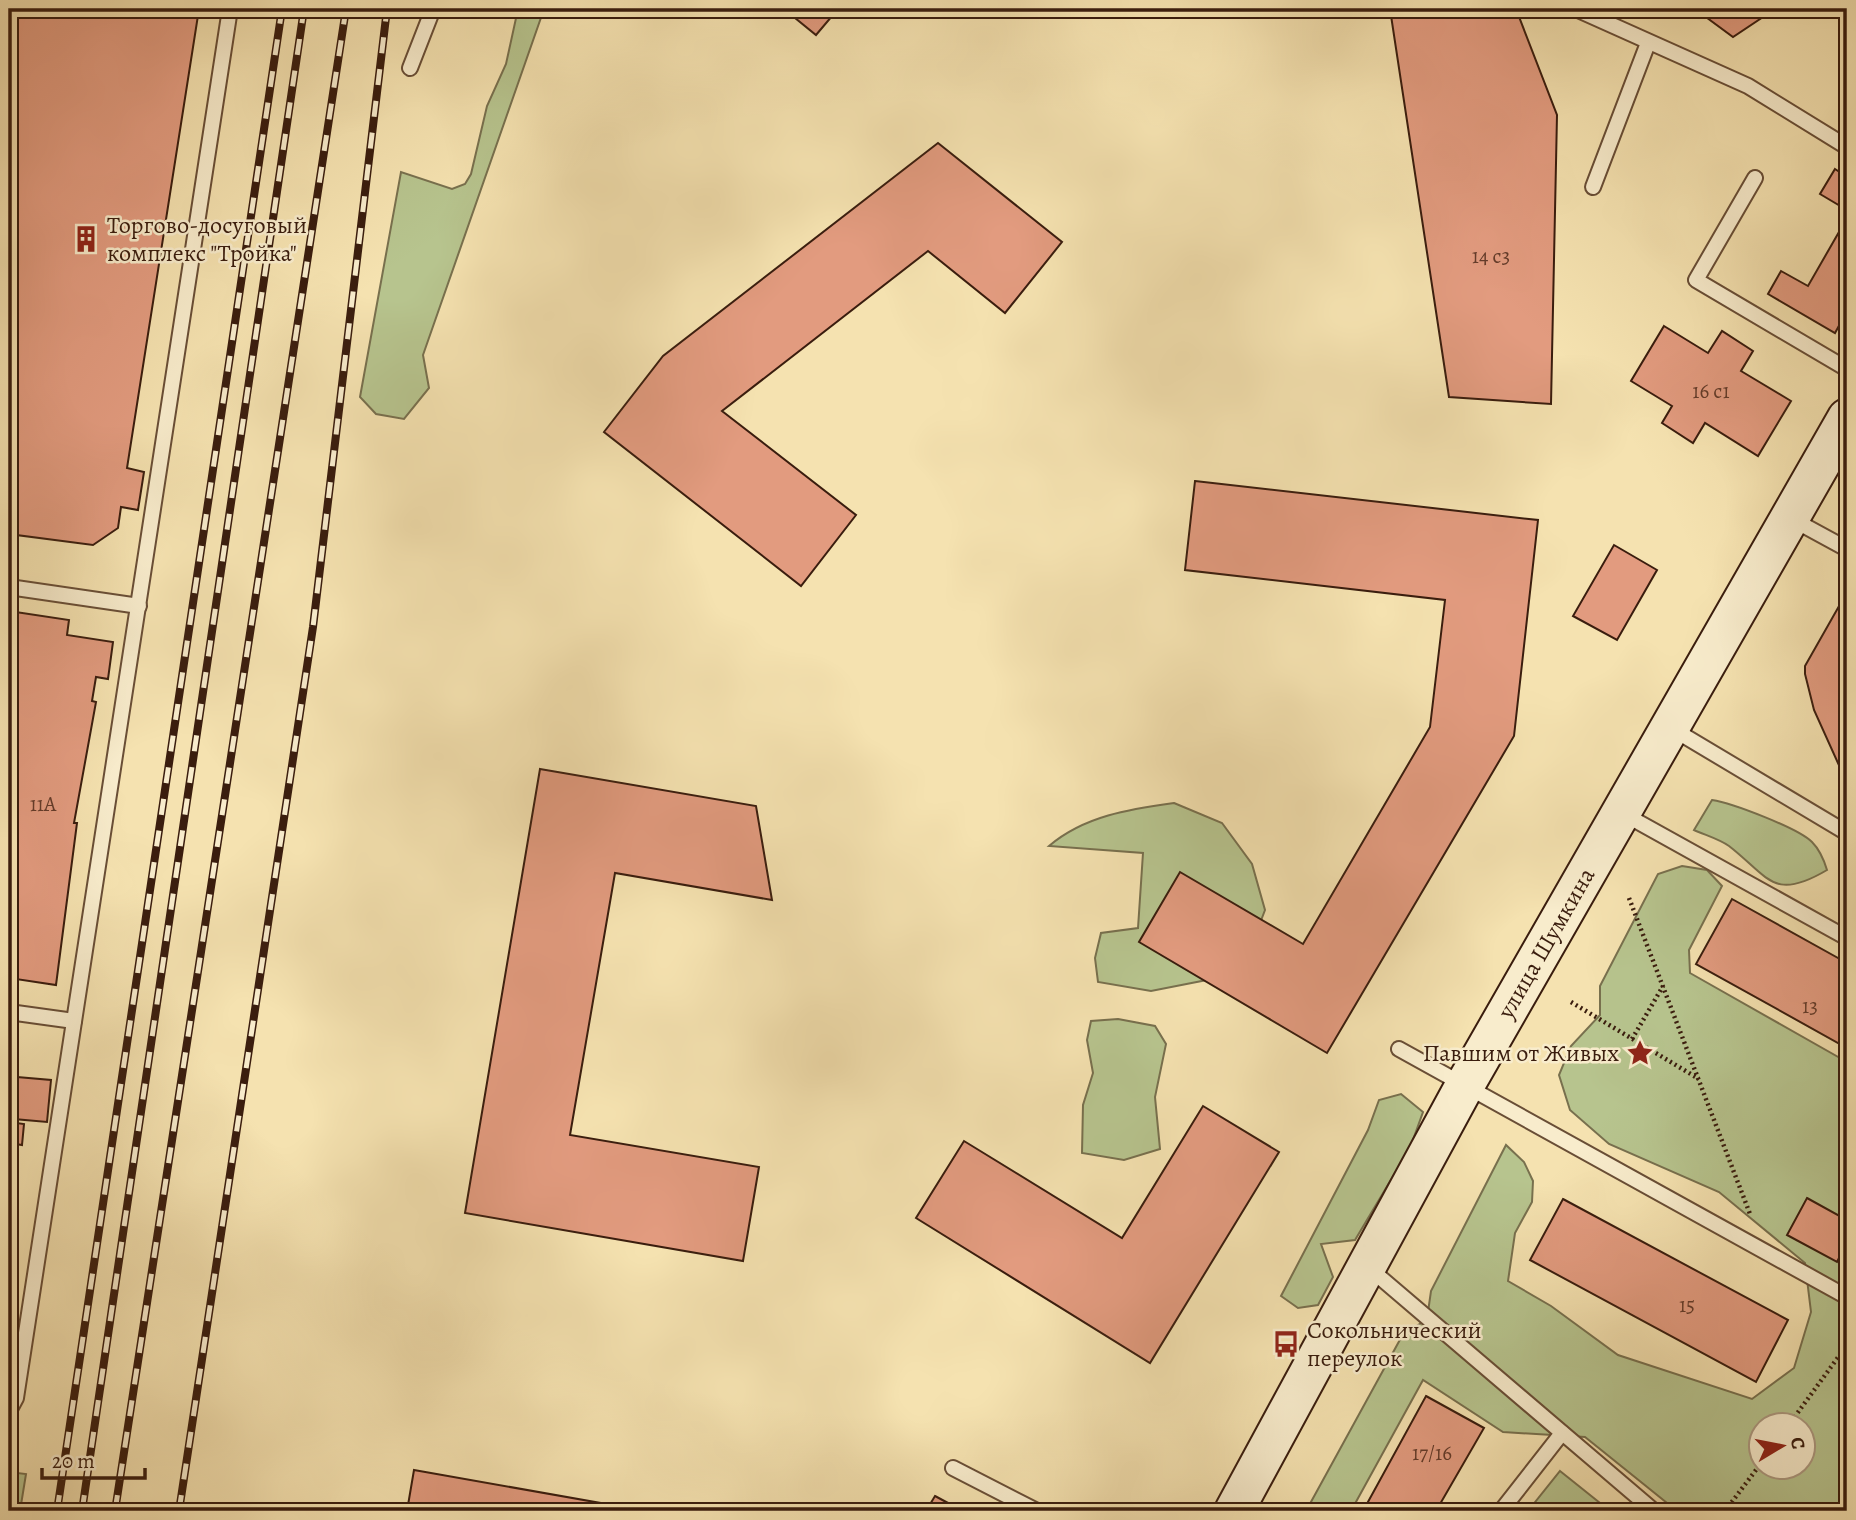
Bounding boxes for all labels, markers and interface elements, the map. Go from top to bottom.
place label: Торгово-досуговый комплекс "Тройка" [107,209,307,269]
building icon: Торгово-досуговый комплекс "Тройка" [71,224,101,254]
house number: 14 c3 [1472,242,1510,270]
house number: 16 с1 [1692,377,1730,405]
house number: 11А [30,790,57,818]
street label: улица Шумкина [1489,862,1602,1025]
house number: 13 [1802,992,1818,1020]
place label: Павшим от Живых [1423,1037,1619,1069]
place icon: Павшим от Живых [1625,1038,1655,1068]
house number: 15 [1679,1291,1695,1319]
place label: Сокольнический переулок [1307,1314,1482,1374]
bus stop icon: Сокольнический переулок [1271,1329,1301,1359]
north arrow [1748,1412,1818,1482]
text: С [1784,1435,1812,1451]
scale bar [42,1436,145,1480]
house number: 17/16 [1412,1439,1452,1467]
text: 20 m [52,1447,95,1475]

